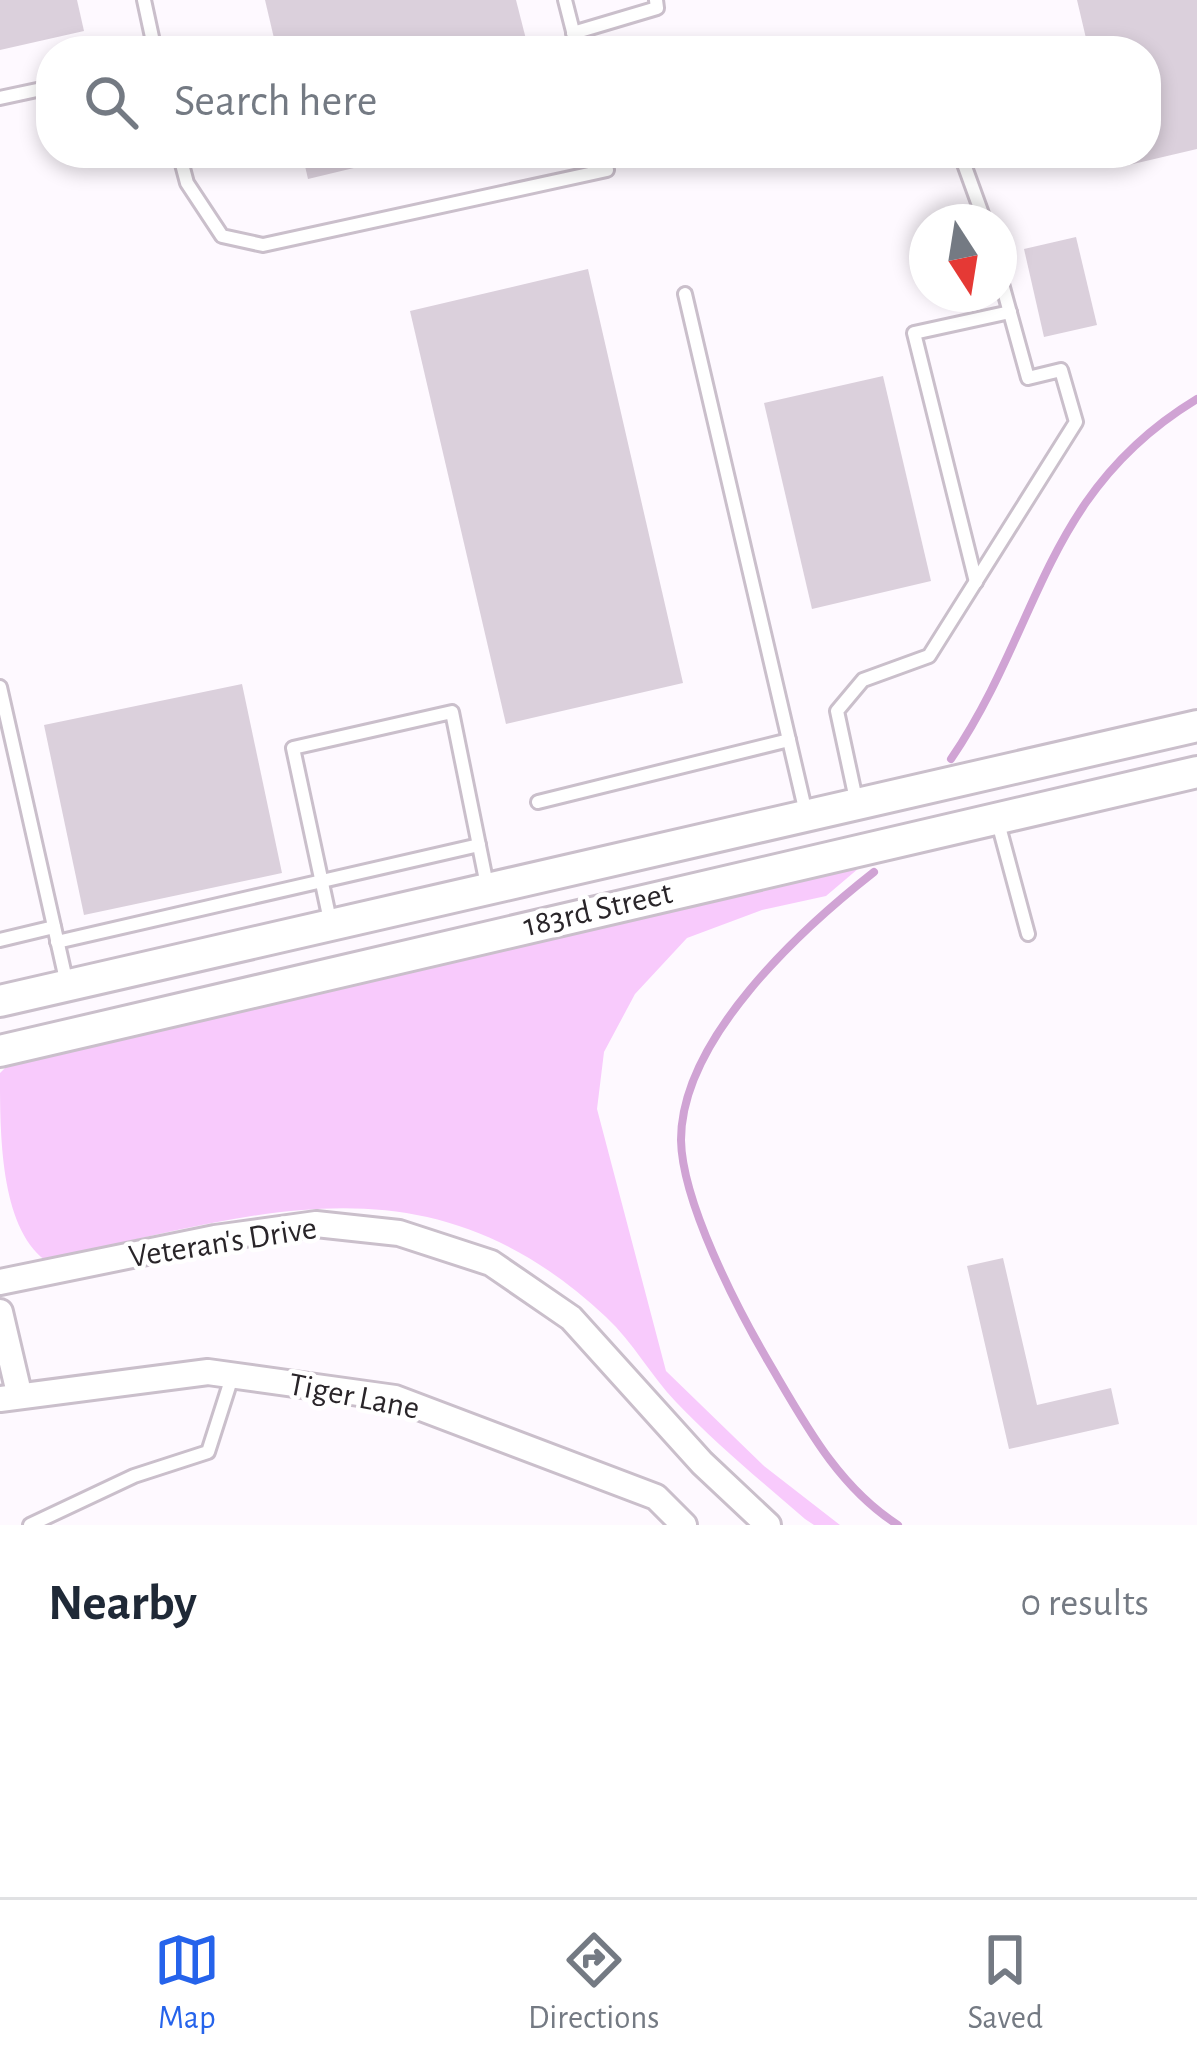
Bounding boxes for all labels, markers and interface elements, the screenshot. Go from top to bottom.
search box [36,36,1161,168]
icon: search [78,69,144,135]
text: Search here [174,79,377,124]
north arrow [909,204,1017,312]
street label: 183rd Street [521,877,676,943]
street label: Veteran's Drive [127,1212,319,1274]
street label: Tiger Lane [286,1368,422,1426]
text: Nearby [48,1578,197,1629]
text: 0 results [1021,1584,1149,1623]
tab: Map [154,1927,220,2039]
tab: Directions [528,1927,659,2039]
tab: Saved [967,1927,1043,2039]

